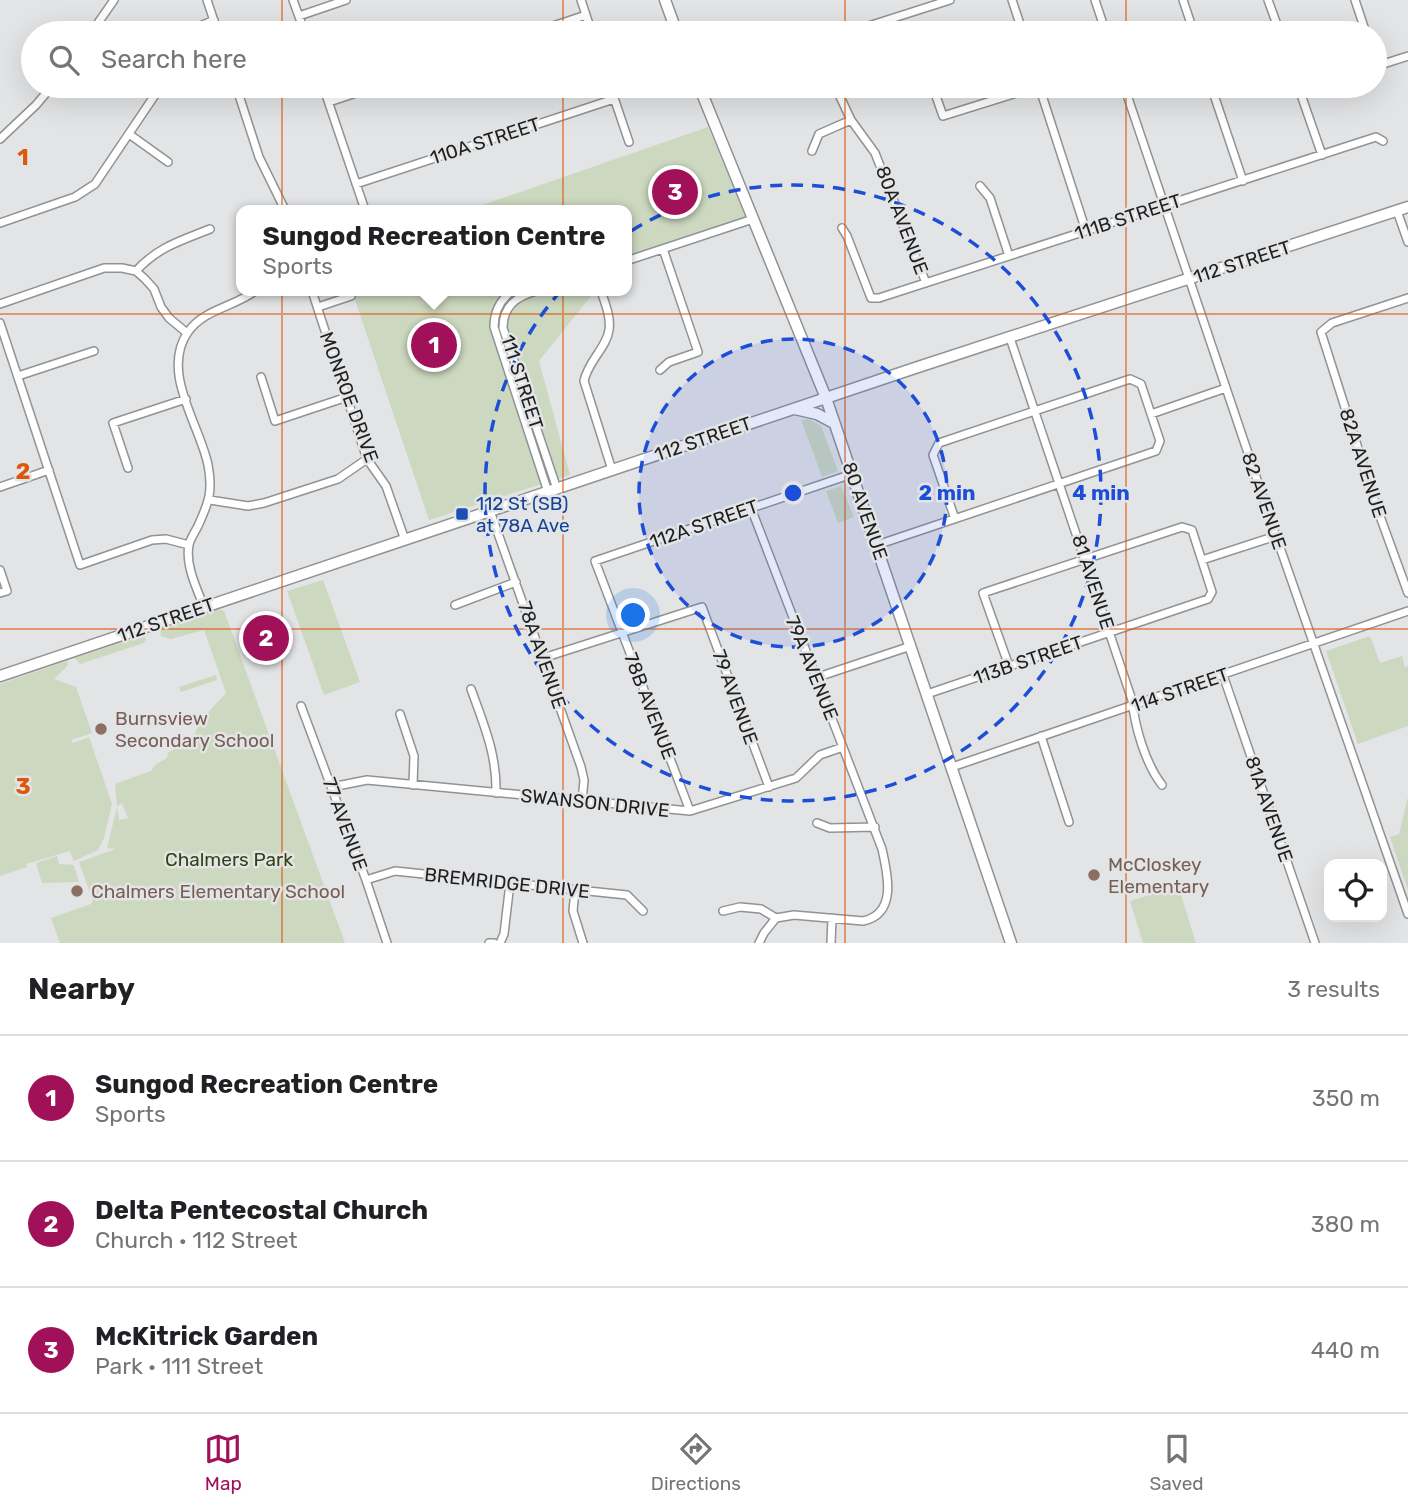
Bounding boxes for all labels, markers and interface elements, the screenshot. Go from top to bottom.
search box [21,21,1387,98]
icon: search [45,41,83,79]
text: Search here [101,44,247,75]
street label: 110A STREET [427,112,543,170]
text: 1 [17,143,29,171]
street label: 80A AVENUE [871,163,933,277]
pin: 3 [652,166,698,218]
street label: 111B STREET [1072,189,1184,245]
popup [236,205,632,296]
text: Sungod Recreation Centre [262,221,606,252]
street label: 112 STREET [1190,235,1294,289]
text: Sports [262,252,333,280]
pin: 1 [411,319,457,371]
street label: MONROE DRIVE [315,329,383,465]
street label: 111 STREET [496,332,548,432]
street label: 82A AVENUE [1335,406,1391,520]
street label: 112 STREET [651,412,755,466]
street label: 82 AVENUE [1237,449,1291,553]
text: 2 [16,457,30,485]
street label: 80 AVENUE [838,459,892,563]
text: 2 min [919,480,975,505]
text: 4 min [1072,480,1130,505]
centre of rings [781,481,805,505]
place label: 112 St (SB) at 78A Ave [476,492,570,537]
street label: 112A STREET [647,495,761,553]
marker: 112 St (SB) at 78A Ave [454,506,470,522]
street label: 81 AVENUE [1067,532,1119,632]
street label: 112 STREET [114,593,218,647]
street label: 78A AVENUE [513,598,571,712]
your location [616,598,650,632]
pin: 2 [243,612,289,664]
street label: 79A AVENUE [781,612,843,724]
street label: 113B STREET [970,631,1086,689]
street label: 79 AVENUE [707,647,763,747]
street label: 78B AVENUE [619,649,681,763]
street label: 114 STREET [1128,663,1232,717]
place label: Burnsview Secondary School [115,707,274,752]
marker: Burnsview Secondary School [93,721,109,737]
street label: 81A AVENUE [1240,753,1298,865]
text: 3 [15,772,31,800]
street label: 77 AVENUE [318,774,372,874]
street label: SWANSON DRIVE [519,784,671,822]
park label: Chalmers Park [165,848,293,871]
place label: McCloskey Elementary [1108,853,1209,898]
map controls [1324,859,1387,922]
button: locate [1324,859,1387,922]
street label: BREMRIDGE DRIVE [423,863,591,903]
marker: McCloskey Elementary [1086,867,1102,883]
place label: Chalmers Elementary School [91,880,345,903]
marker: Chalmers Elementary School [69,883,85,899]
text: Nearby [28,971,135,1007]
text: 3 results [1287,975,1380,1003]
text: Sungod Recreation Centre [95,1069,438,1100]
text: 1 [45,1084,57,1112]
text: 350 m [1312,1084,1380,1112]
text: Sports [95,1100,166,1128]
text: Delta Pentecostal Church [95,1195,428,1226]
text: 2 [44,1210,58,1238]
text: 380 m [1311,1210,1380,1238]
text: Church · 112 Street [95,1226,298,1254]
text: McKitrick Garden [95,1321,318,1352]
text: 3 [43,1336,59,1364]
text: 440 m [1311,1336,1380,1364]
text: Park · 111 Street [95,1352,263,1380]
tab: Map [204,1430,242,1495]
tab: Directions [651,1430,741,1495]
tab: Saved [1149,1430,1204,1495]

